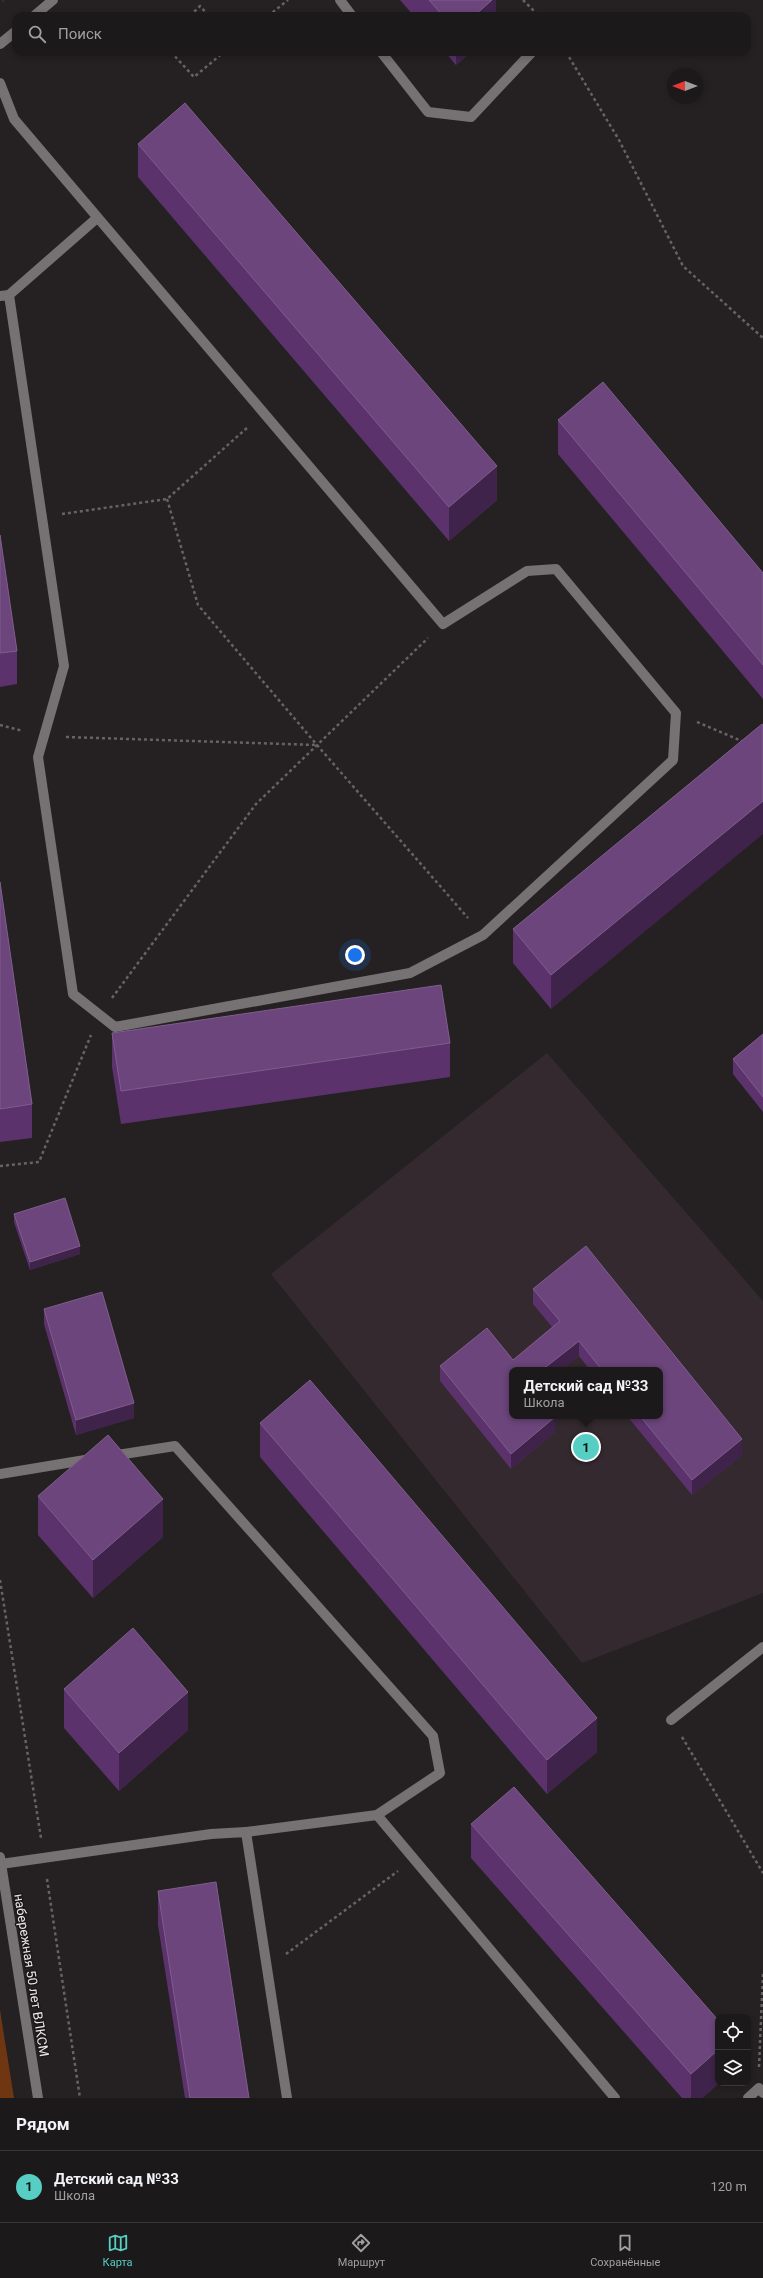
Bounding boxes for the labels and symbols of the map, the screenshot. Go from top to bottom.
north arrow [667,68,703,104]
your location [345,945,365,965]
pin: 1 [573,1432,599,1462]
street label: набережная 50 лет ВЛКСМ [11,1893,52,2058]

